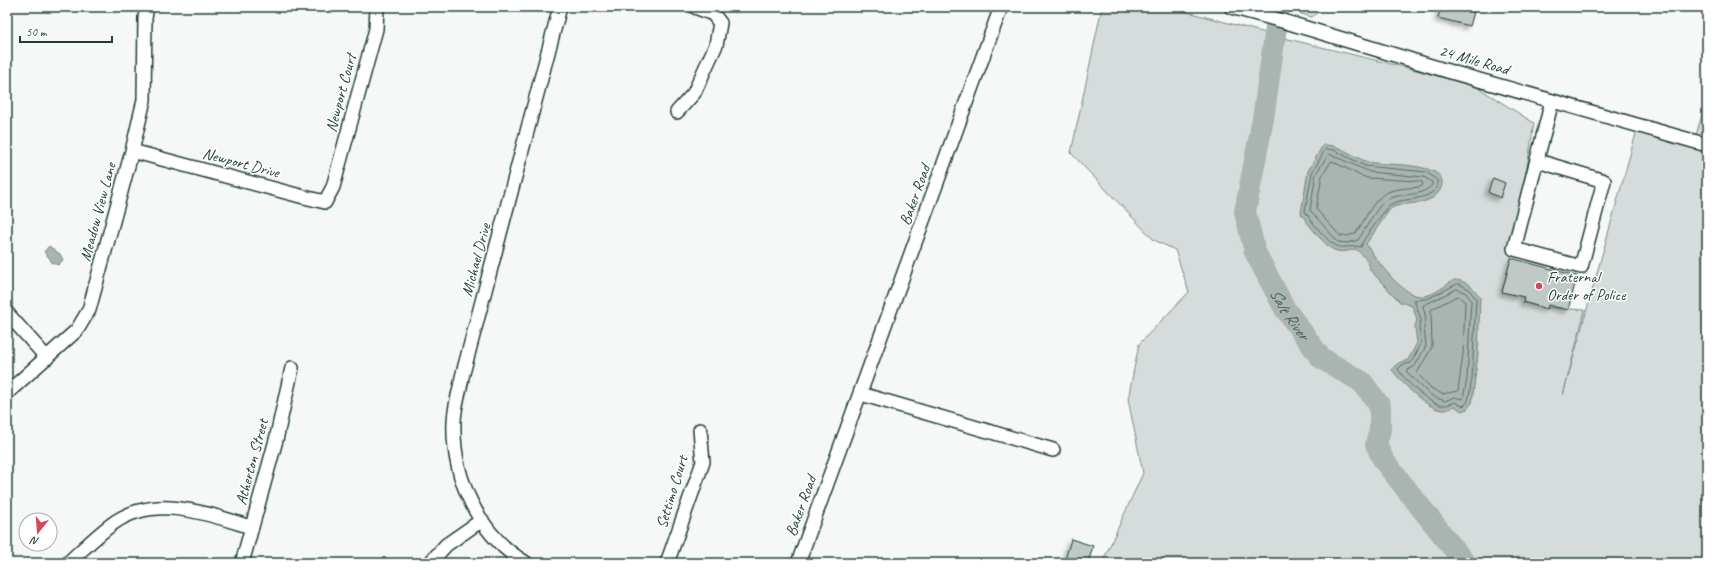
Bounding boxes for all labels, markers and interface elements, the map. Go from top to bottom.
scale bar [20,18,112,44]
text: 50 m [26,24,48,40]
street label: 24 Mile Road [1437,41,1514,80]
street label: Newport Court [321,49,362,134]
street label: Newport Drive [201,143,283,183]
street label: Meadow View Lane [75,159,121,263]
street label: Baker Road [895,159,936,228]
street label: Michael Drive [457,220,496,299]
place label: Fraternal Order of Police [1547,267,1627,305]
marker: Fraternal Order of Police [1534,281,1544,291]
water label: Salt River [1265,285,1316,346]
street label: Atherton Street [231,415,273,507]
street label: Settimo Court [651,452,693,531]
street label: Baker Road [781,470,822,539]
north arrow [18,512,58,552]
text: N [28,533,40,549]

